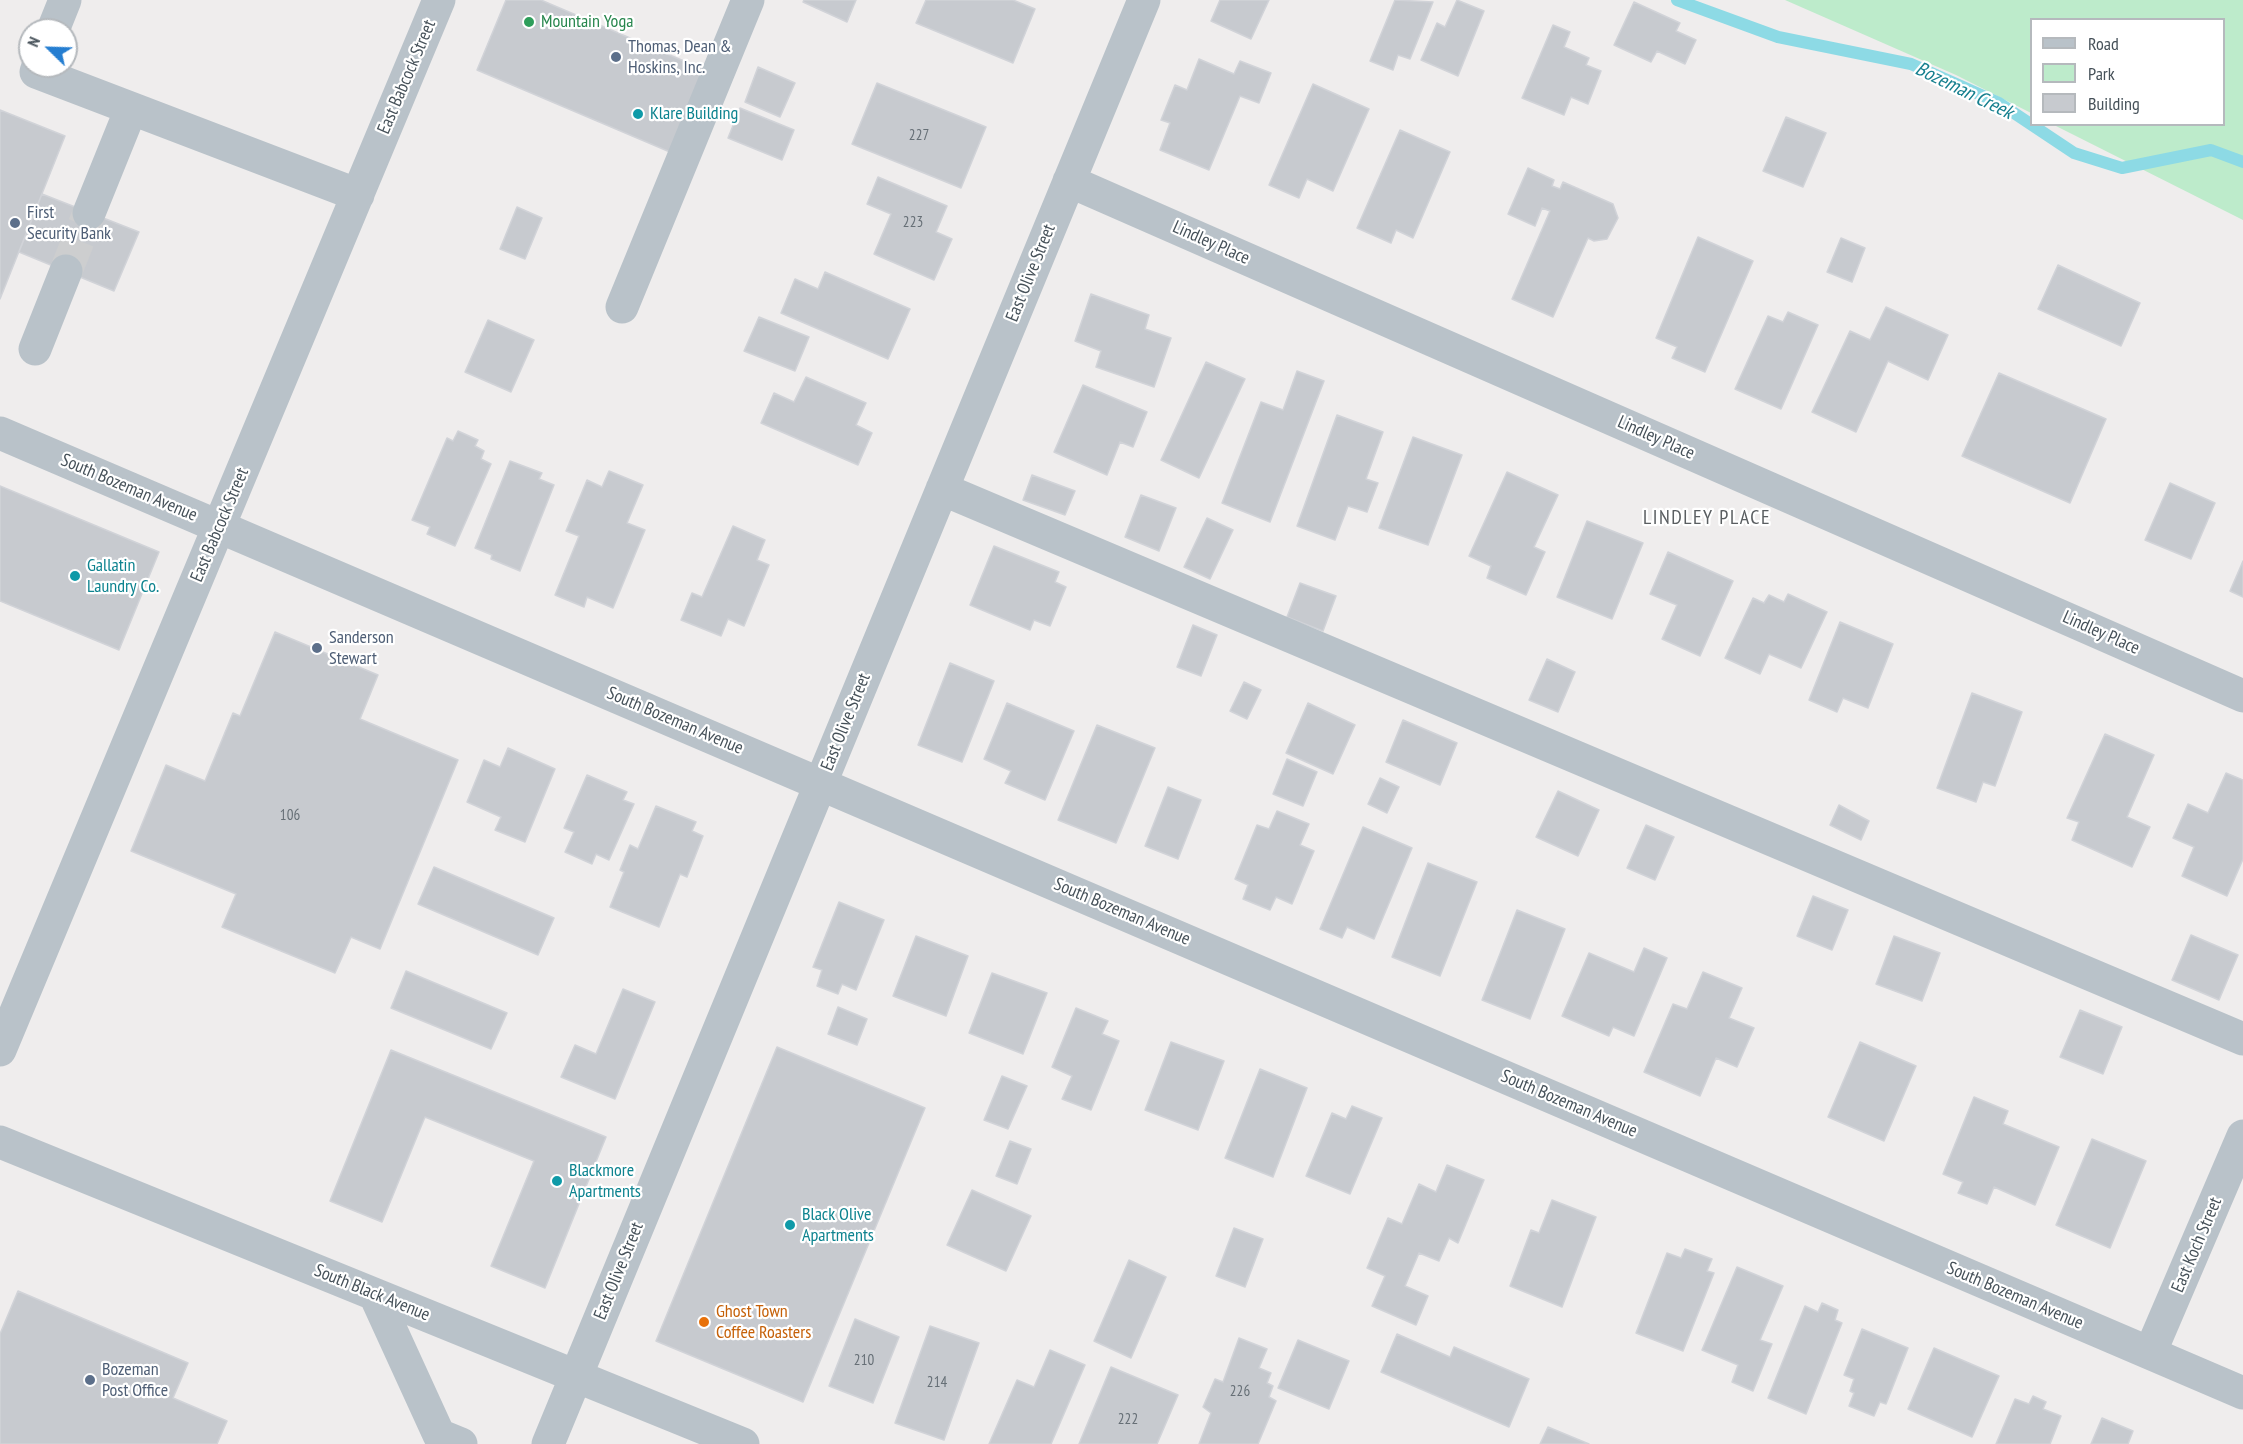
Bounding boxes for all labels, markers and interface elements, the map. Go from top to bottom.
place label: Mountain Yoga [541,11,633,33]
marker: Mountain Yoga [522,15,536,29]
street label: East Babcock Street [373,17,441,137]
north arrow [18,18,78,78]
legend [2030,18,2225,126]
text: Road [2088,32,2119,55]
text: N [22,34,44,50]
place label: Thomas, Dean & Hoskins, Inc. [628,36,732,78]
marker: Thomas, Dean & Hoskins, Inc. [609,50,623,64]
water label: Bozeman Creek [1911,57,2017,125]
text: Park [2088,62,2115,85]
text: Building [2088,92,2140,115]
place label: Klare Building [650,103,738,125]
marker: Klare Building [631,107,645,121]
house number: 227 [909,127,929,145]
place label: First Security Bank [27,202,111,244]
house number: 223 [903,214,923,232]
marker: First Security Bank [8,216,22,230]
street label: Lindley Place [1169,216,1253,270]
street label: East Olive Street [1002,221,1060,325]
street label: Lindley Place [1614,411,1698,465]
street label: South Bozeman Avenue [58,450,200,526]
street label: East Babcock Street [186,465,254,585]
district label: LINDLEY PLACE [1643,506,1771,530]
place label: Gallatin Laundry Co. [87,555,159,598]
marker: Gallatin Laundry Co. [68,569,82,583]
street label: Lindley Place [2059,606,2143,660]
place label: Sanderson Stewart [329,627,394,670]
marker: Sanderson Stewart [310,641,324,655]
street label: East Olive Street [817,670,875,774]
street label: South Bozeman Avenue [604,683,746,759]
house number: 106 [280,807,300,825]
street label: South Bozeman Avenue [1051,874,1193,950]
street label: South Bozeman Avenue [1498,1066,1640,1142]
place label: Blackmore Apartments [569,1160,641,1202]
marker: Blackmore Apartments [550,1174,564,1188]
street label: East Koch Street [2167,1194,2227,1296]
place label: Black Olive Apartments [802,1204,874,1246]
marker: Black Olive Apartments [783,1218,797,1232]
street label: East Olive Street [590,1219,648,1323]
street label: South Bozeman Avenue [1944,1258,2086,1334]
street label: South Black Avenue [311,1260,433,1326]
place label: Ghost Town Coffee Roasters [716,1301,811,1344]
marker: Ghost Town Coffee Roasters [697,1315,711,1329]
house number: 210 [854,1352,874,1370]
place label: Bozeman Post Office [102,1359,168,1402]
marker: Bozeman Post Office [83,1373,97,1387]
house number: 214 [927,1374,947,1392]
house number: 226 [1230,1383,1250,1401]
house number: 222 [1118,1411,1138,1429]

